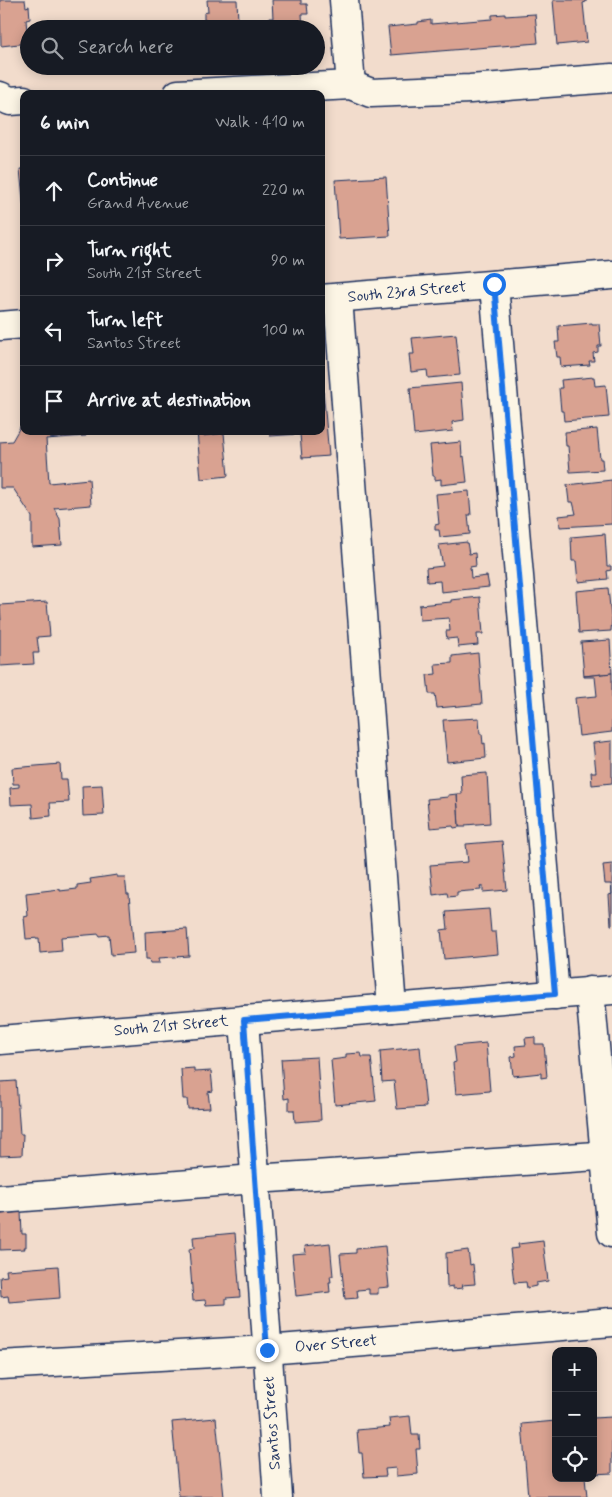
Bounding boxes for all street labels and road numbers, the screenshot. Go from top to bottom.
street label: South 23rd Street [347,276,468,308]
street label: South 21st Street [113,1010,230,1041]
street label: Over Street [294,1330,379,1358]
street label: Santos Street [258,1376,286,1470]

